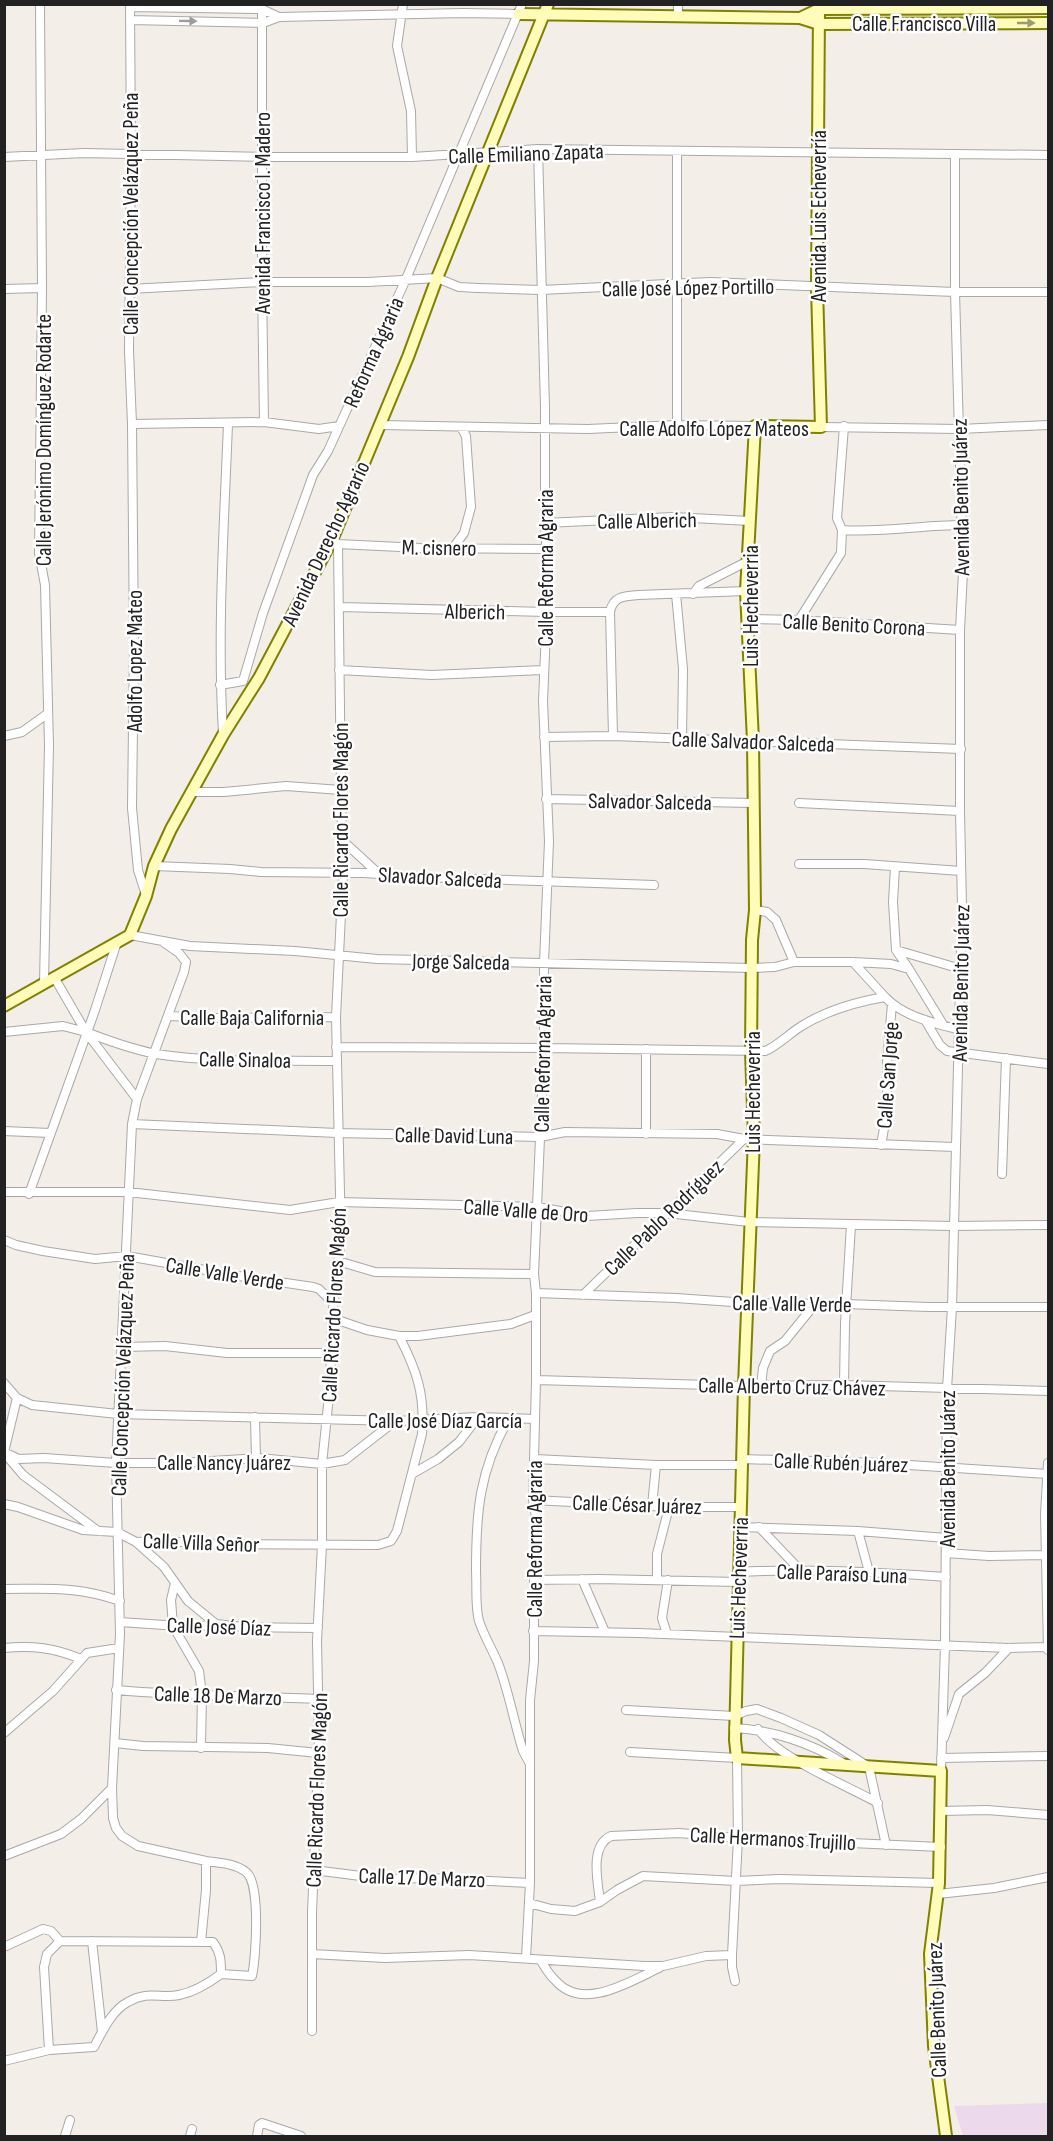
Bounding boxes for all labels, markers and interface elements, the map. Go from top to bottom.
street label: Calle Francisco Villa [852,11,996,38]
one-way arrow [179,17,198,26]
one-way arrow [1016,18,1035,28]
street label: Calle Concepción Velázquez Peña [118,93,145,335]
street label: Avenida Francisco I. Madero [250,112,277,315]
street label: Avenida Luis Echeverría [806,130,833,303]
street label: Calle Emiliano Zapata [448,138,604,171]
street label: Calle José López Portillo [601,273,775,304]
street label: Reforma Agraria [338,293,411,412]
street label: Calle Jerónimo Domínguez Rodarte [31,314,58,566]
street label: Calle Adolfo López Mateos [619,416,809,443]
street label: Avenida Benito Juárez [947,418,976,577]
street label: Avenida Derecho Agrario [276,457,376,631]
street label: Calle Reforma Agraria [533,489,560,647]
street label: Calle Alberich [597,507,697,536]
street label: M. cisnero [401,534,477,563]
street label: Luis Hecheverria [738,545,765,667]
street label: Adolfo Lopez Mateo [122,590,149,733]
street label: Alberich [444,598,505,627]
street label: Calle Benito Corona [782,608,926,643]
street label: Calle Ricardo Flores Magón [328,723,355,917]
street label: Calle Salvador Salceda [671,726,835,759]
street label: Salvador Salceda [588,788,712,817]
street label: Slavador Salceda [377,862,502,895]
street label: Avenida Benito Juárez [947,904,976,1063]
street label: Jorge Salceda [411,948,510,977]
street label: Calle Reforma Agraria [529,975,558,1133]
street label: Calle Baja California [180,1005,324,1032]
street label: Calle San Jorge [871,1021,906,1129]
street label: Luis Hecheverria [740,1031,767,1153]
street label: Calle Sinaloa [199,1046,291,1075]
street label: Calle David Luna [394,1122,514,1151]
street label: Calle Pablo Rodríguez [599,1154,730,1282]
street label: Calle Valle de Oro [463,1194,589,1229]
street label: Calle Ricardo Flores Magón [316,1207,353,1403]
street label: Calle Valle Verde [164,1252,286,1297]
street label: Calle Concepción Velázquez Peña [106,1253,141,1497]
street label: Calle Valle Verde [732,1290,852,1319]
street label: Calle Alberto Cruz Chávez [698,1372,886,1403]
street label: Avenida Benito Juárez [935,1390,962,1549]
street label: Calle José Díaz García [368,1408,522,1435]
street label: Calle Rubén Juárez [773,1448,909,1479]
street label: Calle Nancy Juárez [157,1450,291,1477]
street label: Calle Reforma Agraria [522,1460,549,1618]
street label: Calle César Juárez [572,1490,702,1521]
street label: Luis Hecheverria [724,1517,755,1640]
street label: Calle Villa Señor [142,1528,260,1559]
street label: Calle Paraíso Luna [776,1559,908,1590]
street label: Calle José Díaz [166,1612,272,1643]
street label: Calle 18 De Marzo [154,1681,282,1712]
street label: Calle Ricardo Flores Magón [301,1692,334,1888]
street label: Calle Hermanos Trujillo [689,1822,857,1857]
street label: Calle 17 De Marzo [358,1863,486,1894]
street label: Calle Benito Juárez [922,1942,953,2078]

